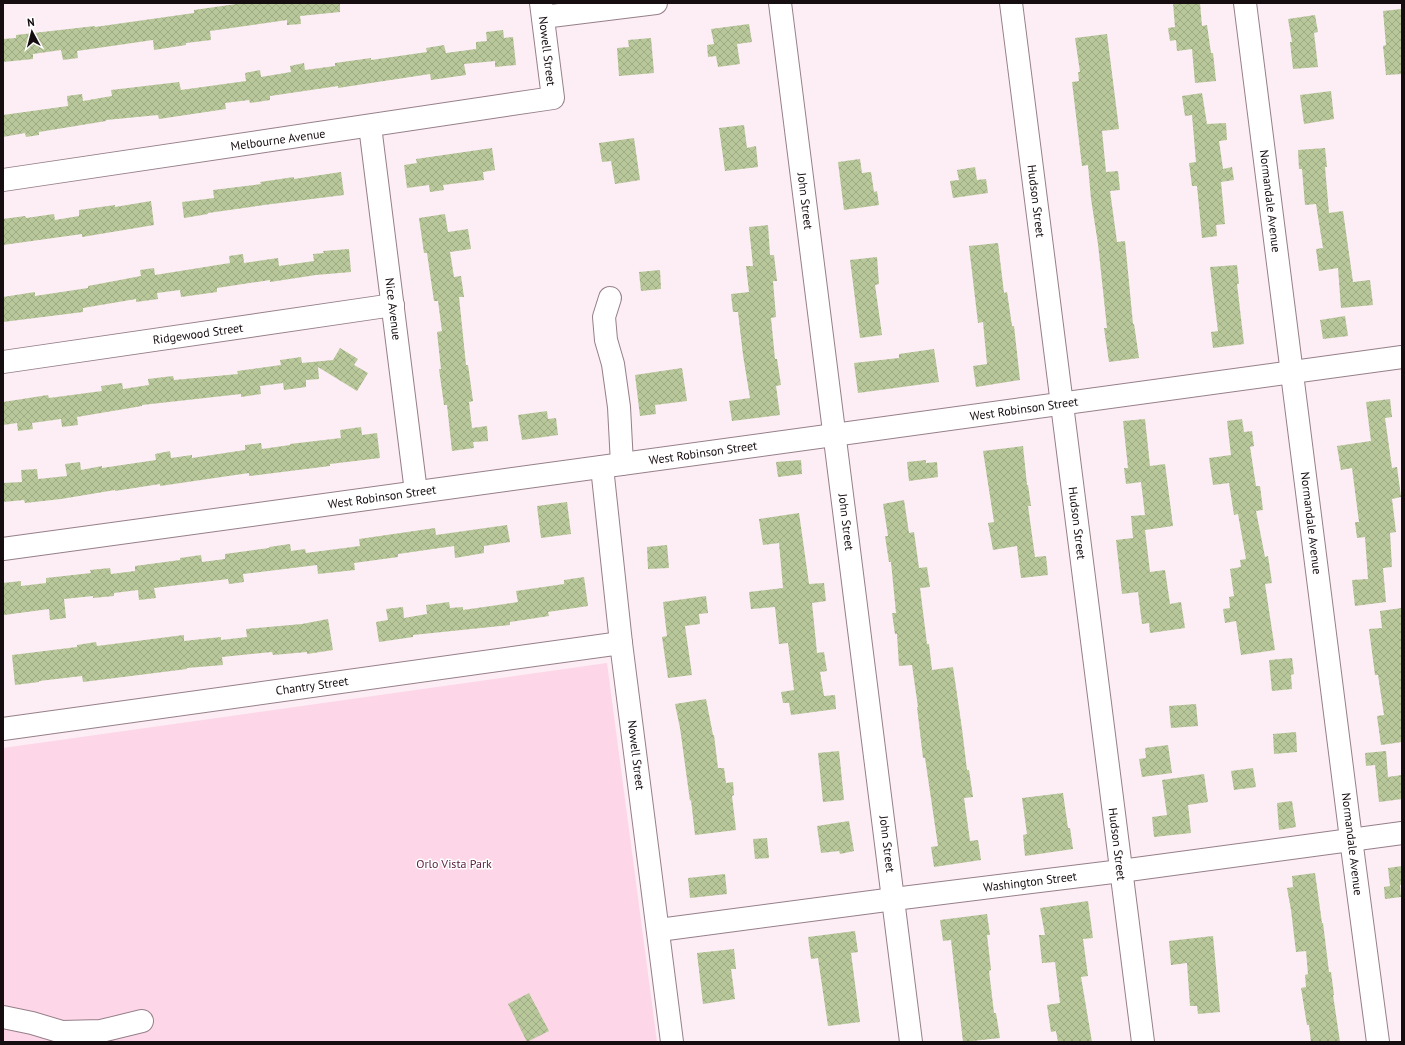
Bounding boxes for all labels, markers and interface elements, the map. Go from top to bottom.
north arrow [12,12,52,52]
text: N [26,15,35,29]
street label: Nowell Street [536,15,559,87]
street label: Melbourne Avenue [230,125,326,154]
street label: Normandale Avenue [1257,149,1284,253]
street label: Hudson Street [1025,164,1048,238]
street label: John Street [794,171,816,230]
street label: Nice Avenue [382,277,405,341]
street label: Ridgewood Street [152,320,244,347]
street label: West Robinson Street [969,393,1079,424]
street label: West Robinson Street [648,437,758,468]
street label: Normandale Avenue [1298,471,1325,575]
street label: West Robinson Street [327,481,437,512]
street label: Hudson Street [1066,486,1089,560]
street label: John Street [835,492,857,551]
street label: Chantry Street [275,673,349,698]
street label: Nowell Street [625,719,648,791]
street label: Normandale Avenue [1339,792,1366,896]
street label: Hudson Street [1106,807,1129,881]
street label: John Street [876,814,898,873]
park label: Orlo Vista Park [416,856,492,871]
street label: Washington Street [982,868,1078,895]

